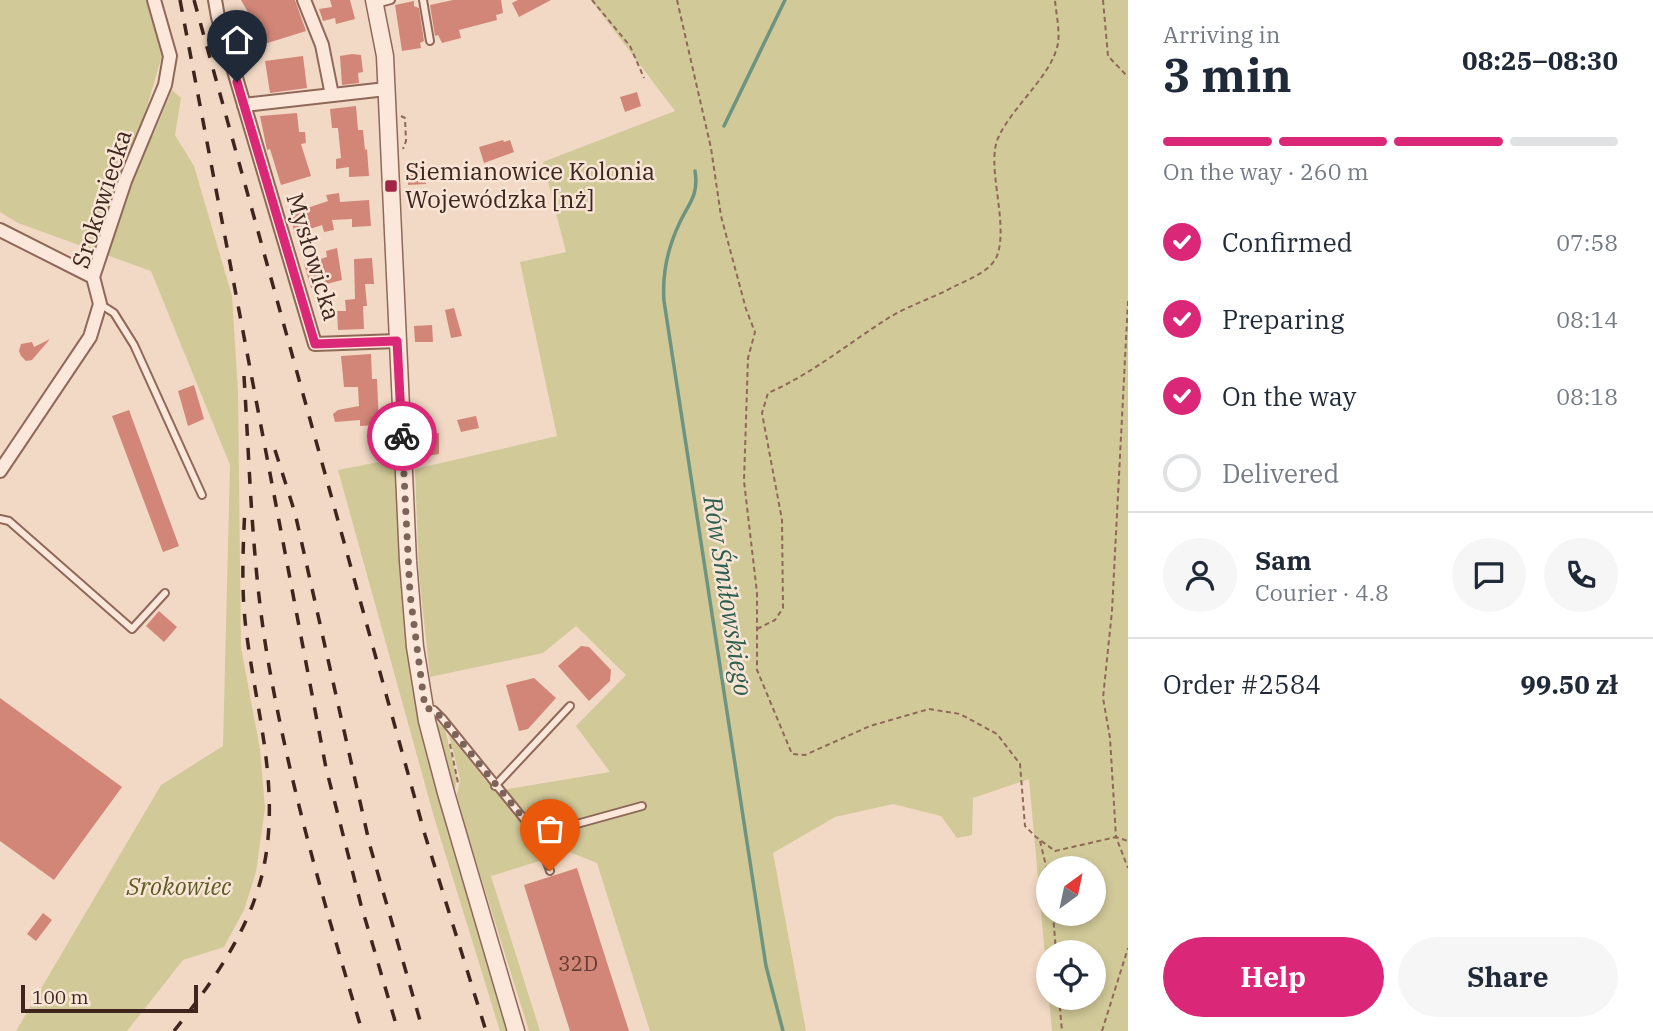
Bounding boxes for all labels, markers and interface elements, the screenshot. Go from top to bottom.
pin [207,10,267,82]
text: Arriving in [1163,19,1280,49]
icon: home [218,21,256,59]
text: 08:25–08:30 [1462,43,1618,77]
text: 3 min [1163,45,1292,105]
street label: Srokowiecka [64,125,138,272]
place label: Siemianowice Kolonia Wojewódzka [nż] [405,155,655,215]
text: On the way · 260 m [1163,156,1369,186]
marker: Siemianowice Kolonia Wojewódzka [nż] [383,178,399,194]
street label: Mysłowicka [279,189,349,324]
icon: check [1163,223,1201,261]
text: Confirmed [1222,225,1353,259]
text: 07:58 [1556,227,1618,257]
icon: check [1163,300,1201,338]
text: Preparing [1222,302,1344,336]
text: 08:14 [1556,304,1618,334]
icon: check [1163,377,1201,415]
text: On the way [1222,379,1356,413]
text: 08:18 [1556,381,1618,411]
courier [367,401,437,471]
icon: bike [383,417,421,455]
text: Delivered [1222,456,1339,490]
water label: Rów Śmiłowskiego [696,492,762,698]
button: person [1163,538,1237,612]
button: chat [1452,538,1526,612]
button: phone [1544,538,1618,612]
text: Sam [1255,543,1311,577]
text: Courier · 4.8 [1255,577,1389,607]
text: Order #2584 [1163,667,1321,701]
text: 99.50 zł [1520,667,1618,701]
pin [520,799,580,871]
icon: bag [531,810,569,848]
north arrow [1036,856,1106,926]
map controls [1036,856,1106,1010]
park label: Srokowiec [126,870,232,902]
button: Help [1163,937,1384,1017]
button: Share [1398,937,1618,1017]
button: locate [1036,940,1106,1010]
house number: 32D [558,949,598,977]
scale bar [21,982,198,1014]
text: 100 m [32,985,89,1009]

